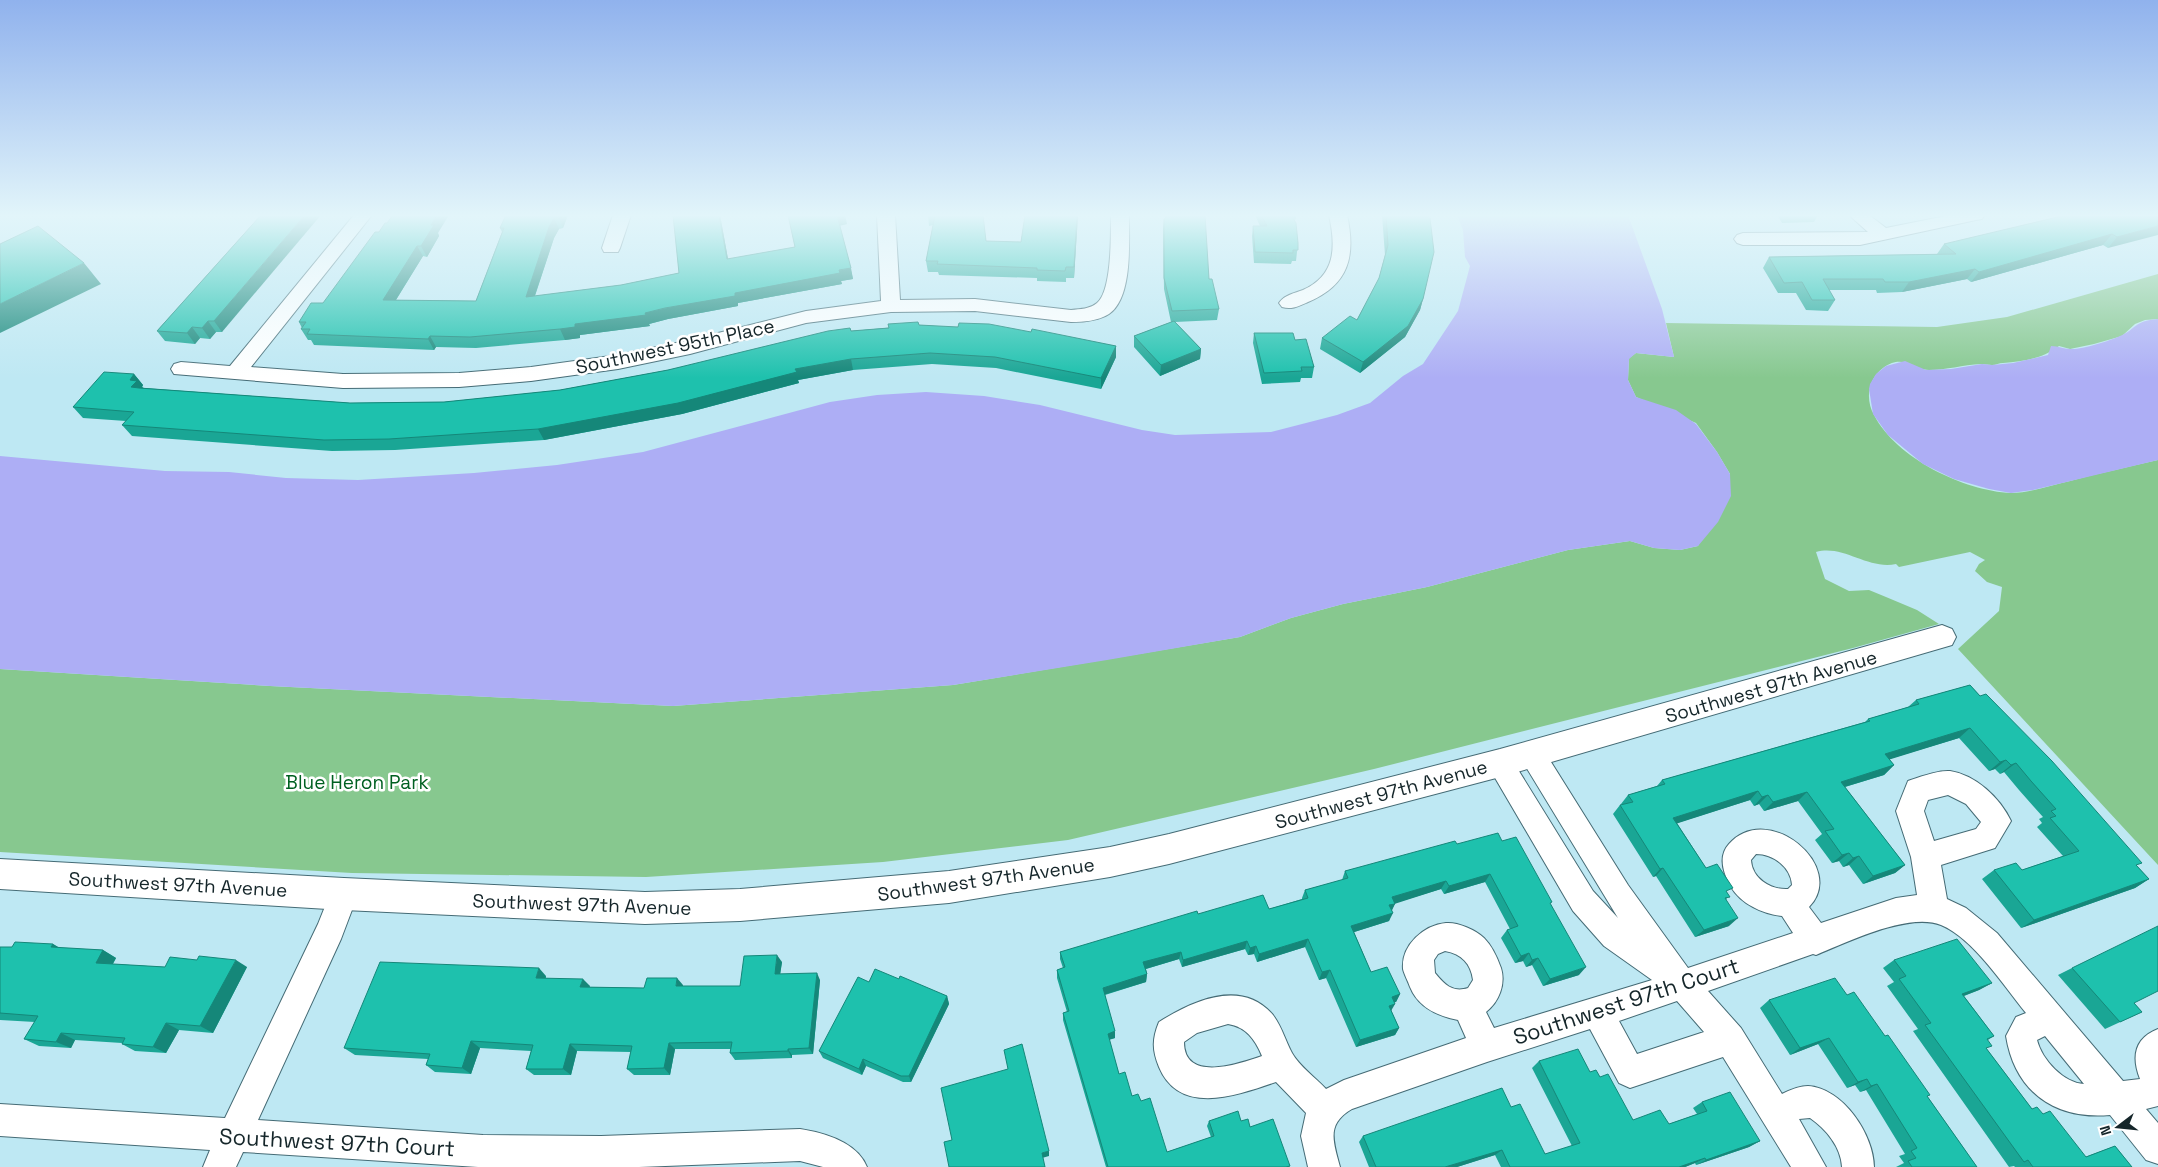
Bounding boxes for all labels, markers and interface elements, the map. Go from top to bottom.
street label: Southwest 95th Place [573,313,777,380]
street label: Southwest 97th Avenue [1662,644,1880,729]
street label: Southwest 97th Avenue [1272,754,1490,835]
park label: Blue Heron Park [285,770,429,795]
street label: Southwest 97th Avenue [876,852,1096,907]
street label: Southwest 97th Avenue [68,866,288,903]
street label: Southwest 97th Avenue [472,888,692,921]
street label: Southwest 97th Court [1509,951,1743,1051]
north arrow [2093,1102,2143,1152]
street label: Southwest 97th Court [218,1122,456,1162]
text: N [2096,1124,2115,1138]

